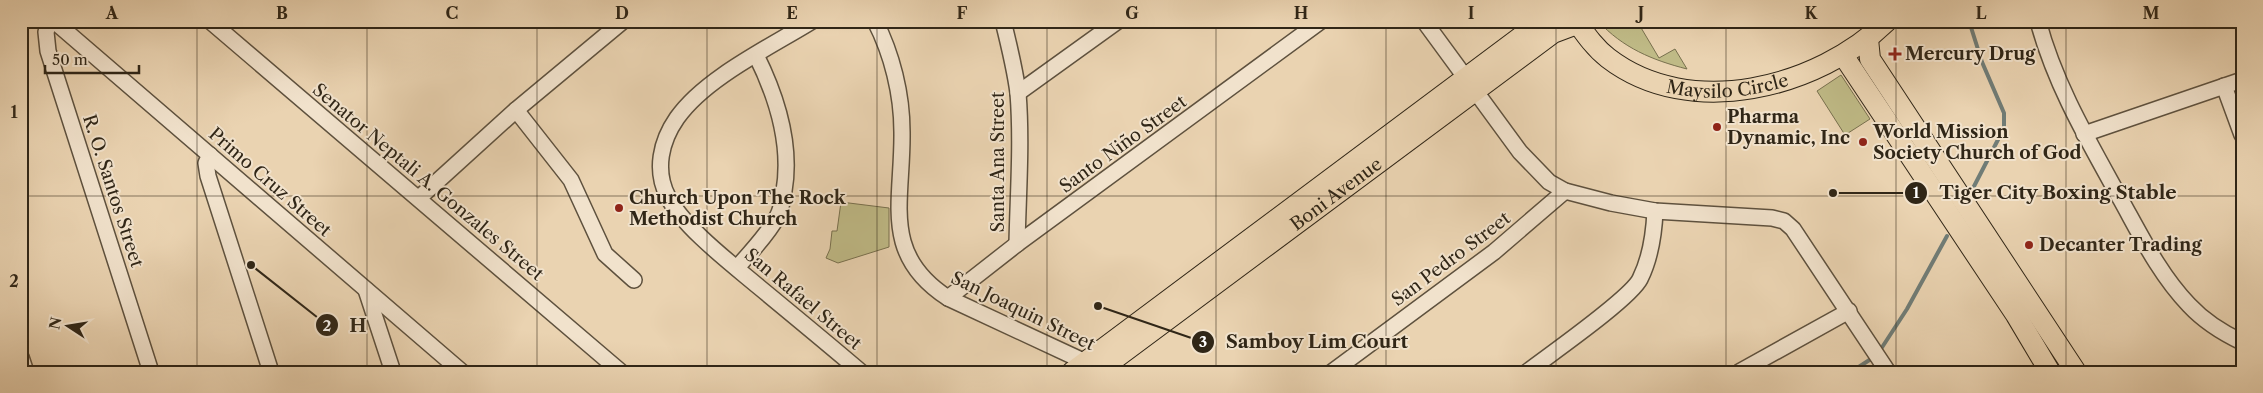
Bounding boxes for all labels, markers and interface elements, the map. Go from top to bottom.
text: A [105,3,119,23]
text: B [276,3,288,23]
text: C [446,3,458,23]
text: D [615,3,629,23]
text: E [786,3,798,23]
text: F [957,3,968,23]
text: G [1125,3,1139,23]
text: H [1294,3,1308,23]
text: I [1468,3,1475,23]
text: J [1635,3,1644,23]
text: K [1805,3,1819,23]
text: L [1975,3,1987,23]
text: M [2143,3,2160,23]
scale bar [45,42,139,74]
place label: Mercury Drug [1905,43,2036,65]
marker: Mercury Drug [1889,48,1901,60]
text: 50 m [52,50,88,69]
street label: Maysilo Circle [1664,69,1791,103]
street label: Senator Neptali A. Gonzales Street [308,79,549,286]
street label: Santo Niño Street [1055,90,1191,198]
street label: Santa Ana Street [987,91,1009,232]
text: 1 [10,102,18,122]
place label: Pharma Dynamic, Inc [1727,106,1850,149]
street label: R. O. Santos Street [78,112,148,271]
marker: Pharma Dynamic, Inc [1711,121,1723,133]
place label: World Mission Society Church of God [1872,121,2081,164]
street label: Primo Cruz Street [204,123,336,242]
marker: World Mission Society Church of God [1857,136,1869,148]
street label: Boni Avenue [1286,153,1386,235]
callout: Tiger City Boxing Stable [1904,176,2187,210]
text: Tiger City Boxing Stable [1939,181,2177,204]
text: 1 [1913,183,1920,202]
place label: Church Upon The Rock Methodist Church [629,187,847,230]
marker: Church Upon The Rock Methodist Church [613,202,625,214]
street label: San Pedro Street [1387,207,1515,311]
place label: Decanter Trading [2039,234,2202,256]
marker: Decanter Trading [2023,239,2035,251]
street label: San Rafael Street [740,244,867,355]
street label: San Joaquin Street [947,267,1099,356]
text: 2 [9,271,19,291]
north arrow [42,300,92,350]
callout: H [314,308,376,342]
text: H [349,314,367,337]
text: N [45,315,65,331]
text: 2 [323,316,332,335]
callout: Samboy Lim Court [1191,325,1419,359]
text: Samboy Lim Court [1226,330,1409,353]
text: 3 [1199,332,1207,351]

